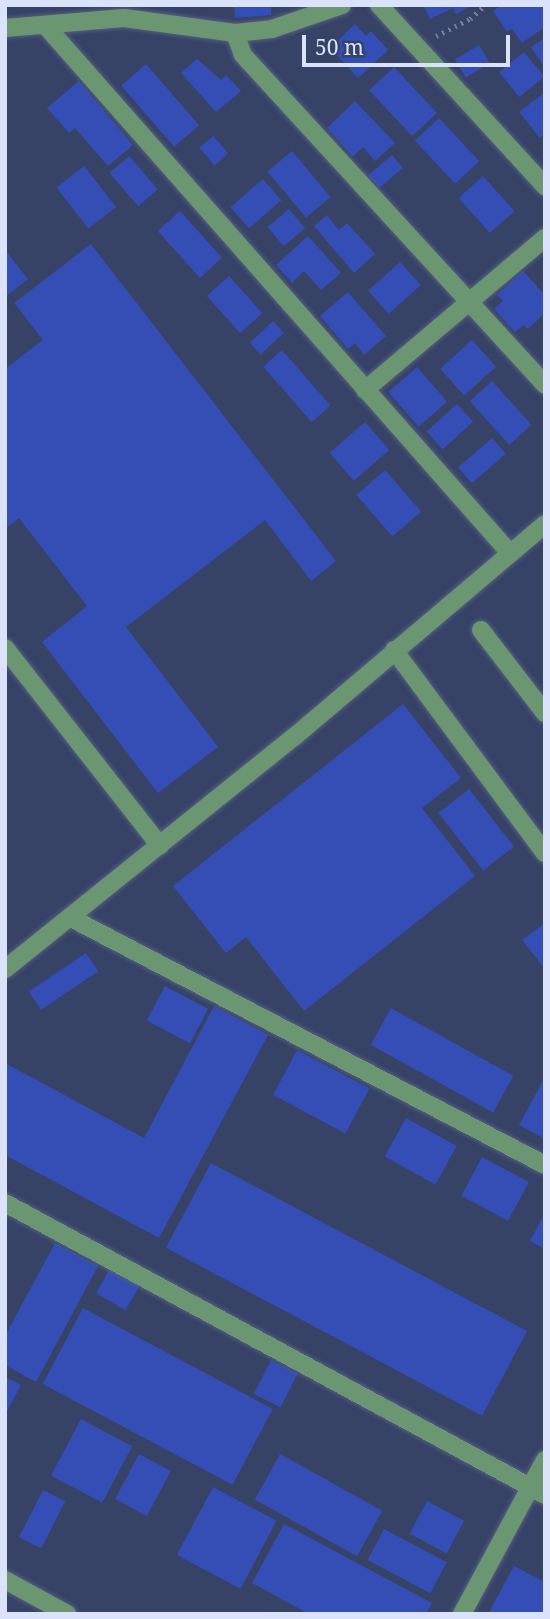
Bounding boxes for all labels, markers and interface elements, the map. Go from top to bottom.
scale bar [305,21,513,65]
text: 50 m [315,33,364,61]

